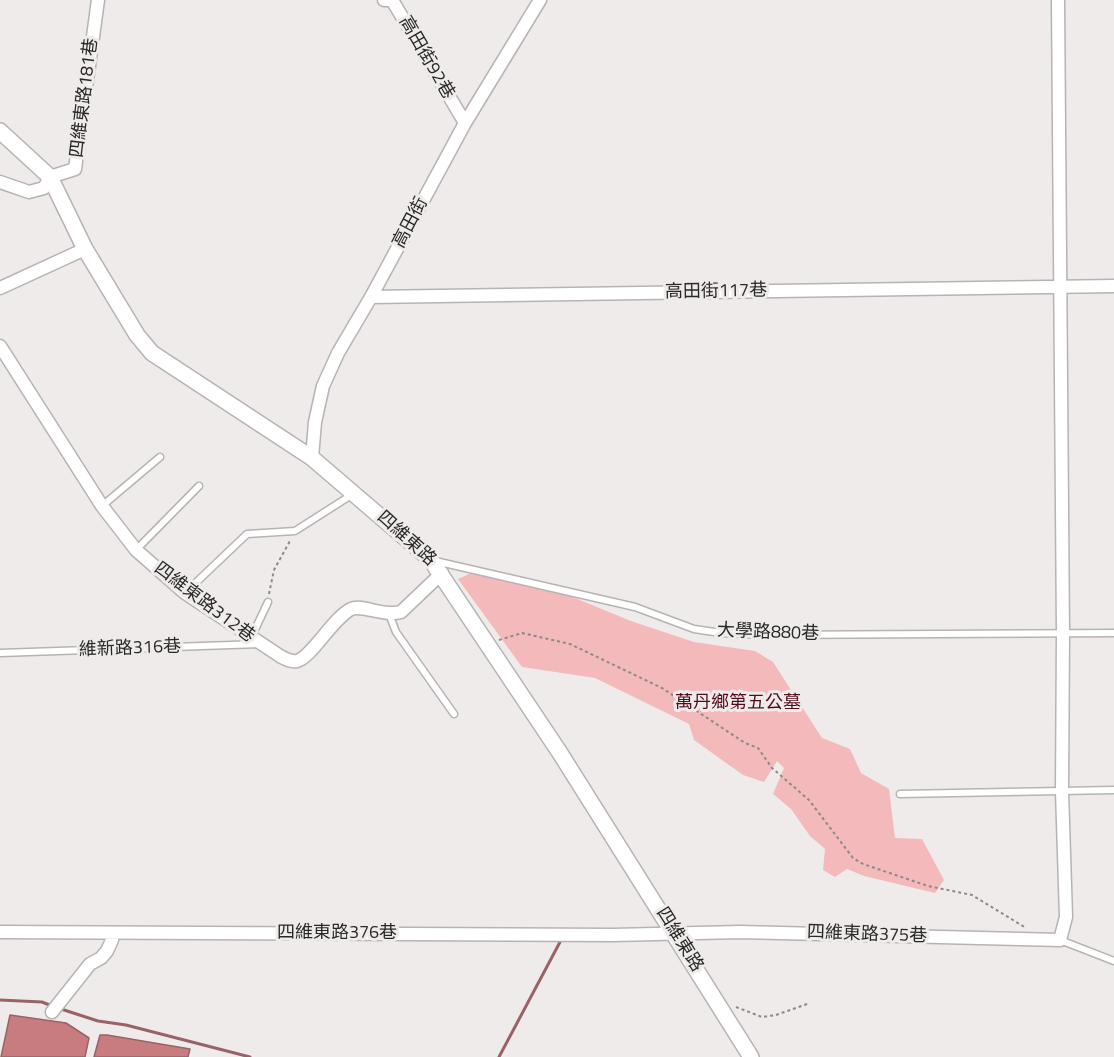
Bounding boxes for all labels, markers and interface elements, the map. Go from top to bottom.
street label: 高田街92巷 [394,13,458,103]
street label: 四維東路181巷 [67,37,103,159]
street label: 高田街 [389,194,433,252]
street label: 高田街117巷 [665,280,767,304]
street label: 四維東路 [372,507,440,571]
street label: 四維東路312巷 [149,558,259,648]
street label: 大學路880巷 [717,620,819,646]
street label: 維新路316巷 [79,636,181,662]
park label: 萬丹鄉第五公墓 [675,693,801,715]
street label: 四維東路 [651,904,707,976]
street label: 四維東路375巷 [807,922,927,948]
street label: 四維東路376巷 [277,923,397,945]

